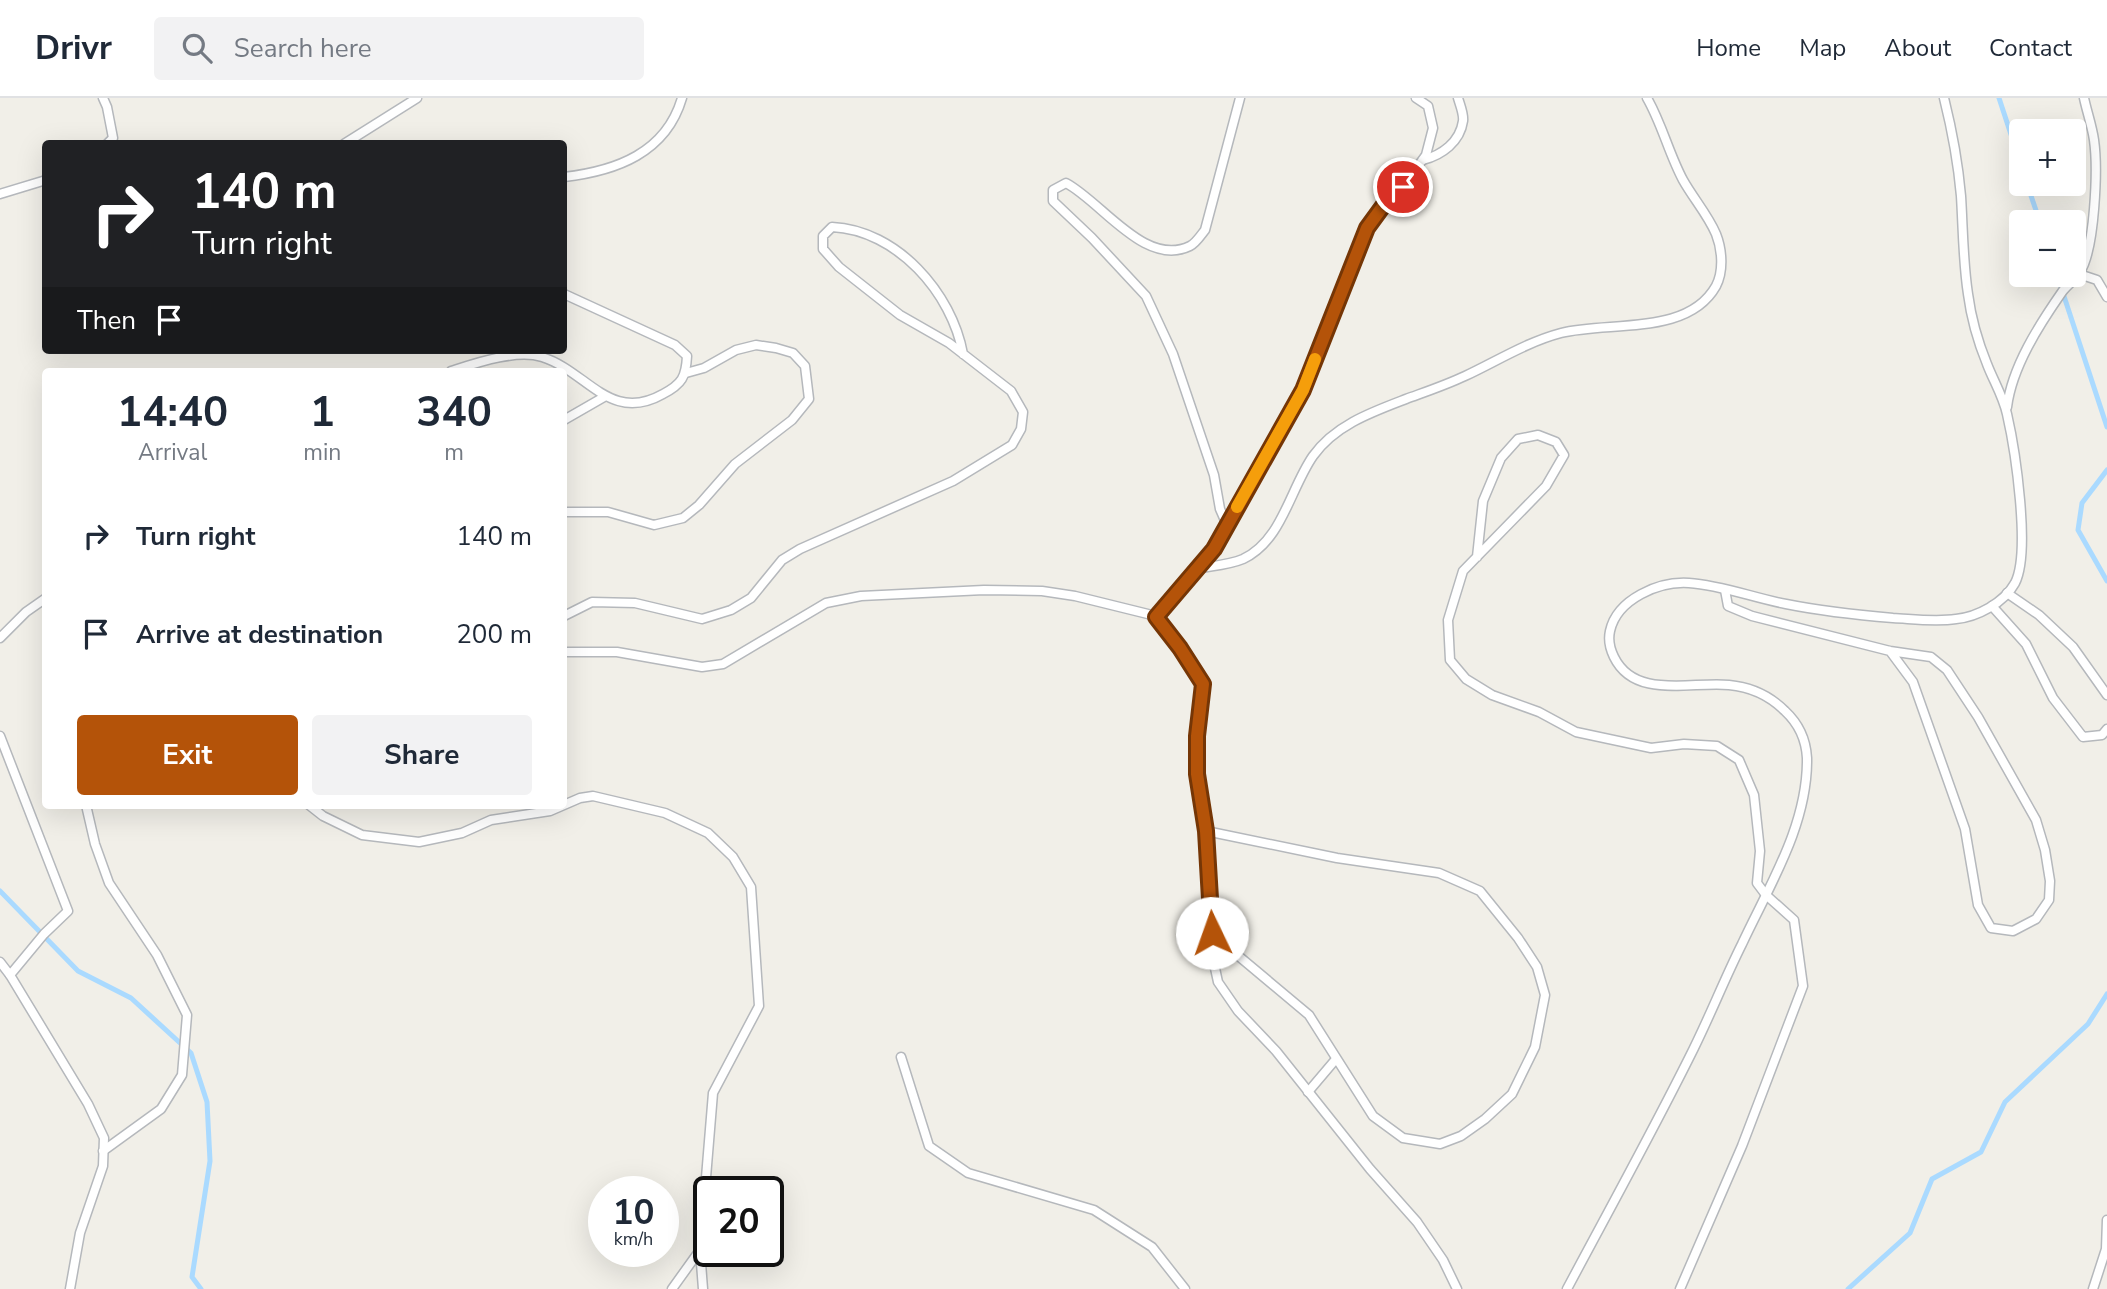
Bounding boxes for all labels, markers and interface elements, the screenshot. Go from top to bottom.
search box [154,17,644,80]
text: Drivr [35,26,112,71]
icon: search [178,29,216,67]
text: Search here [234,31,372,66]
text: Home [1696,32,1761,64]
text: Map [1799,32,1846,64]
text: About [1884,32,1951,64]
text: Contact [1989,32,2072,64]
map controls [2009,119,2086,287]
button: + [2009,119,2086,196]
pin [1373,157,1433,217]
text: 140 m [192,158,336,225]
icon: right [77,168,168,259]
icon: arrive [1384,168,1422,206]
button: − [2009,210,2086,287]
text: Turn right [192,222,332,265]
icon: arrive [150,301,188,339]
text: Then [77,303,136,338]
text: 14:40 [117,384,228,441]
text: 1 [310,384,335,441]
text: 340 [416,384,492,441]
text: Arrival [138,437,207,468]
text: min [303,437,341,468]
text: m [444,437,464,468]
icon: right [77,517,115,555]
text: Turn right [136,519,255,554]
text: 140 m [456,519,532,554]
icon: arrive [77,615,115,653]
text: Arrive at destination [136,617,383,652]
text: 200 m [456,617,532,652]
button: Exit [77,715,298,795]
button: Share [312,715,532,795]
position arrow [1175,896,1249,970]
speed limit sign: 20 [693,1176,784,1267]
text: 10 [612,1189,655,1236]
text: km/h [614,1227,653,1251]

